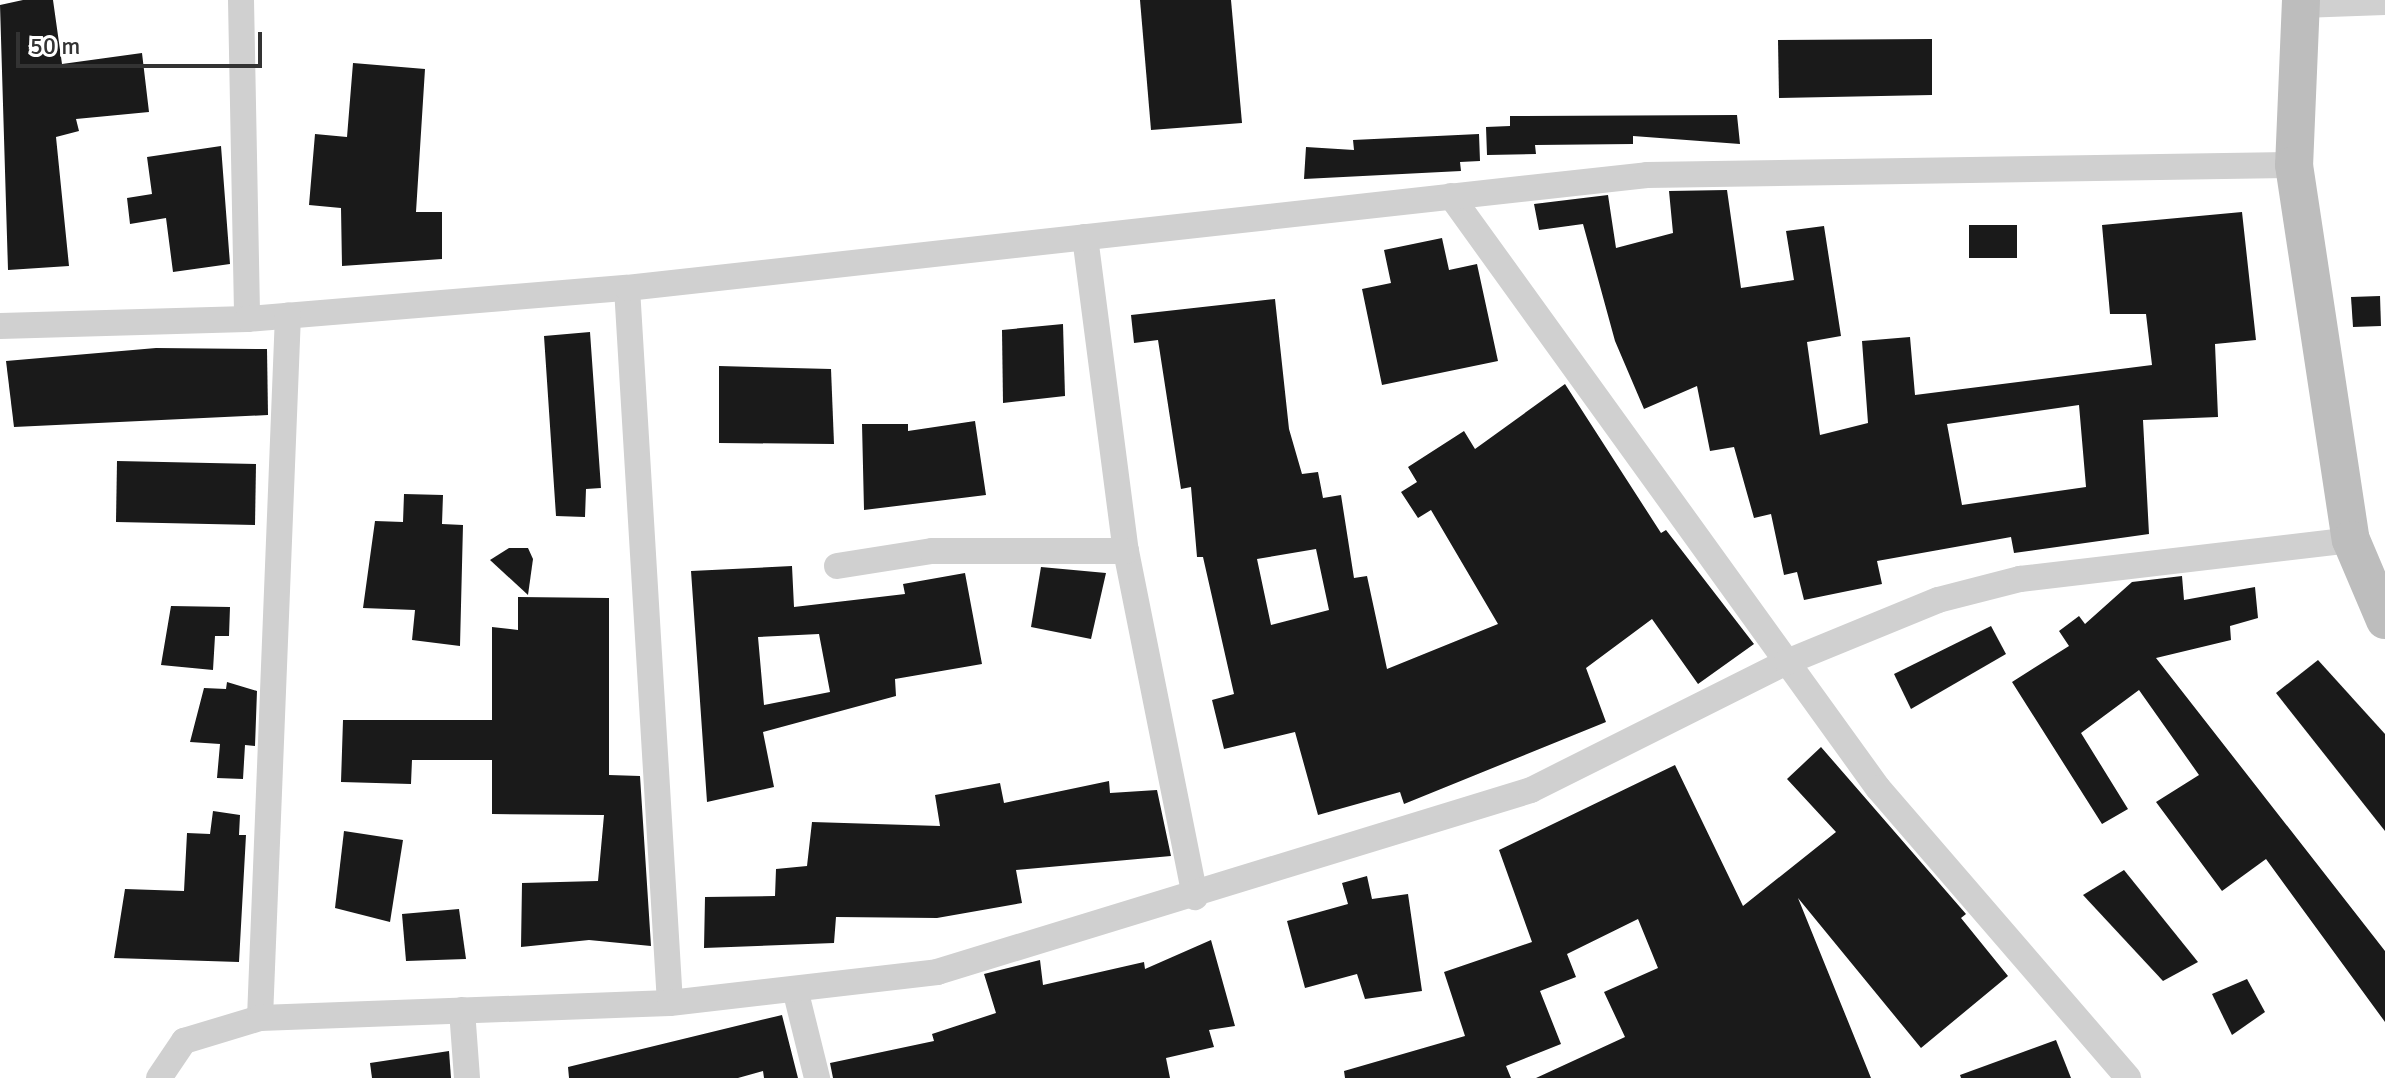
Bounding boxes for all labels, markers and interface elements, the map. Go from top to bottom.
scale bar [20,16,266,66]
text: 50 m [30,31,80,61]

